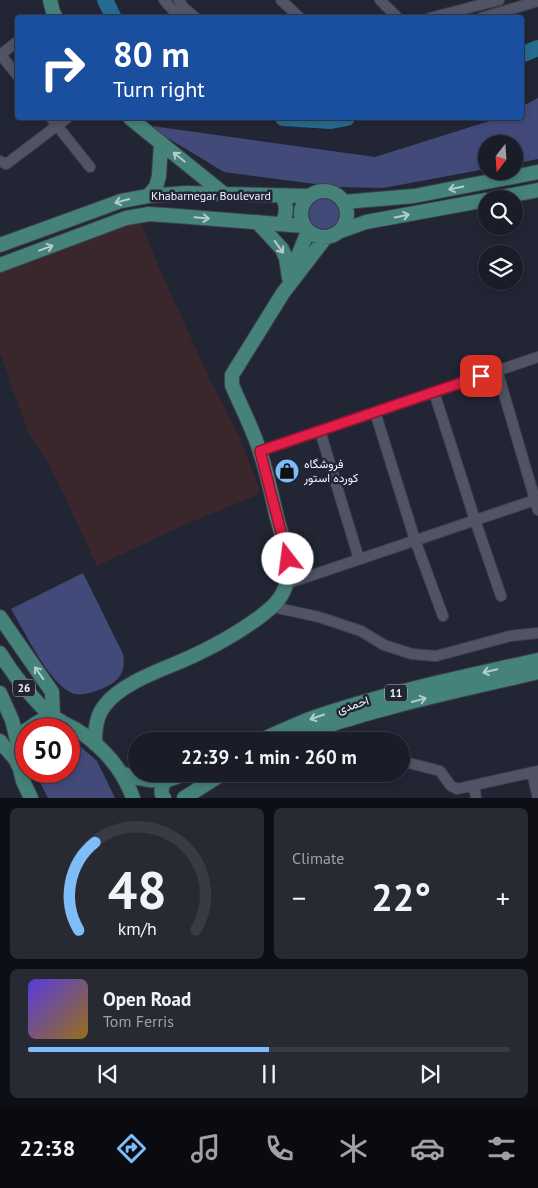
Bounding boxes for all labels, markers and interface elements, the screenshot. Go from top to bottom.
text: 80 m [113,31,190,77]
icon: right [30,35,95,100]
text: Turn right [113,75,205,103]
north arrow [478,135,522,180]
map controls [478,135,523,290]
one-way arrow [173,151,186,162]
one-way arrow [448,183,464,193]
street label: Khabarnegar Boulevard [151,188,271,203]
button: search [478,190,523,235]
one-way arrow [114,197,130,206]
one-way arrow [394,210,410,220]
one-way arrow [194,213,210,222]
one-way arrow [274,240,284,254]
one-way arrow [37,243,53,252]
button: layers [478,245,523,290]
pin [460,355,502,397]
icon: arrive [467,362,495,390]
place label: فروشگاه کورده استور [303,456,358,486]
shop icon: فروشگاه کورده استور [274,458,300,484]
position arrow [261,532,313,584]
one-way arrow [34,667,44,681]
one-way arrow [483,667,499,676]
road number: 26 [13,680,35,696]
road number: 11 [385,684,407,701]
street label: احمدی [335,692,371,718]
one-way arrow [410,695,426,704]
one-way arrow [309,713,325,722]
speed limit sign: 50 [15,718,80,783]
text: 22:39 · 1 min · 260 m [181,745,357,769]
text: Climate [292,848,344,868]
text: 48 [108,856,166,923]
text: 22° [371,872,431,921]
text: − [292,879,306,916]
text: + [496,879,510,916]
text: km/h [117,917,157,940]
text: Open Road [103,987,191,1011]
text: Tom Ferris [103,1011,174,1031]
icon: previous [94,1060,122,1088]
icon: pause [255,1060,283,1088]
icon: next [416,1060,444,1088]
icon: directions [114,1131,149,1166]
icon: music [188,1131,223,1166]
icon: phone [262,1131,297,1166]
icon: climate [336,1131,371,1166]
icon: car [410,1131,445,1166]
icon: filters [484,1131,519,1166]
text: 22:38 [19,1134,75,1162]

